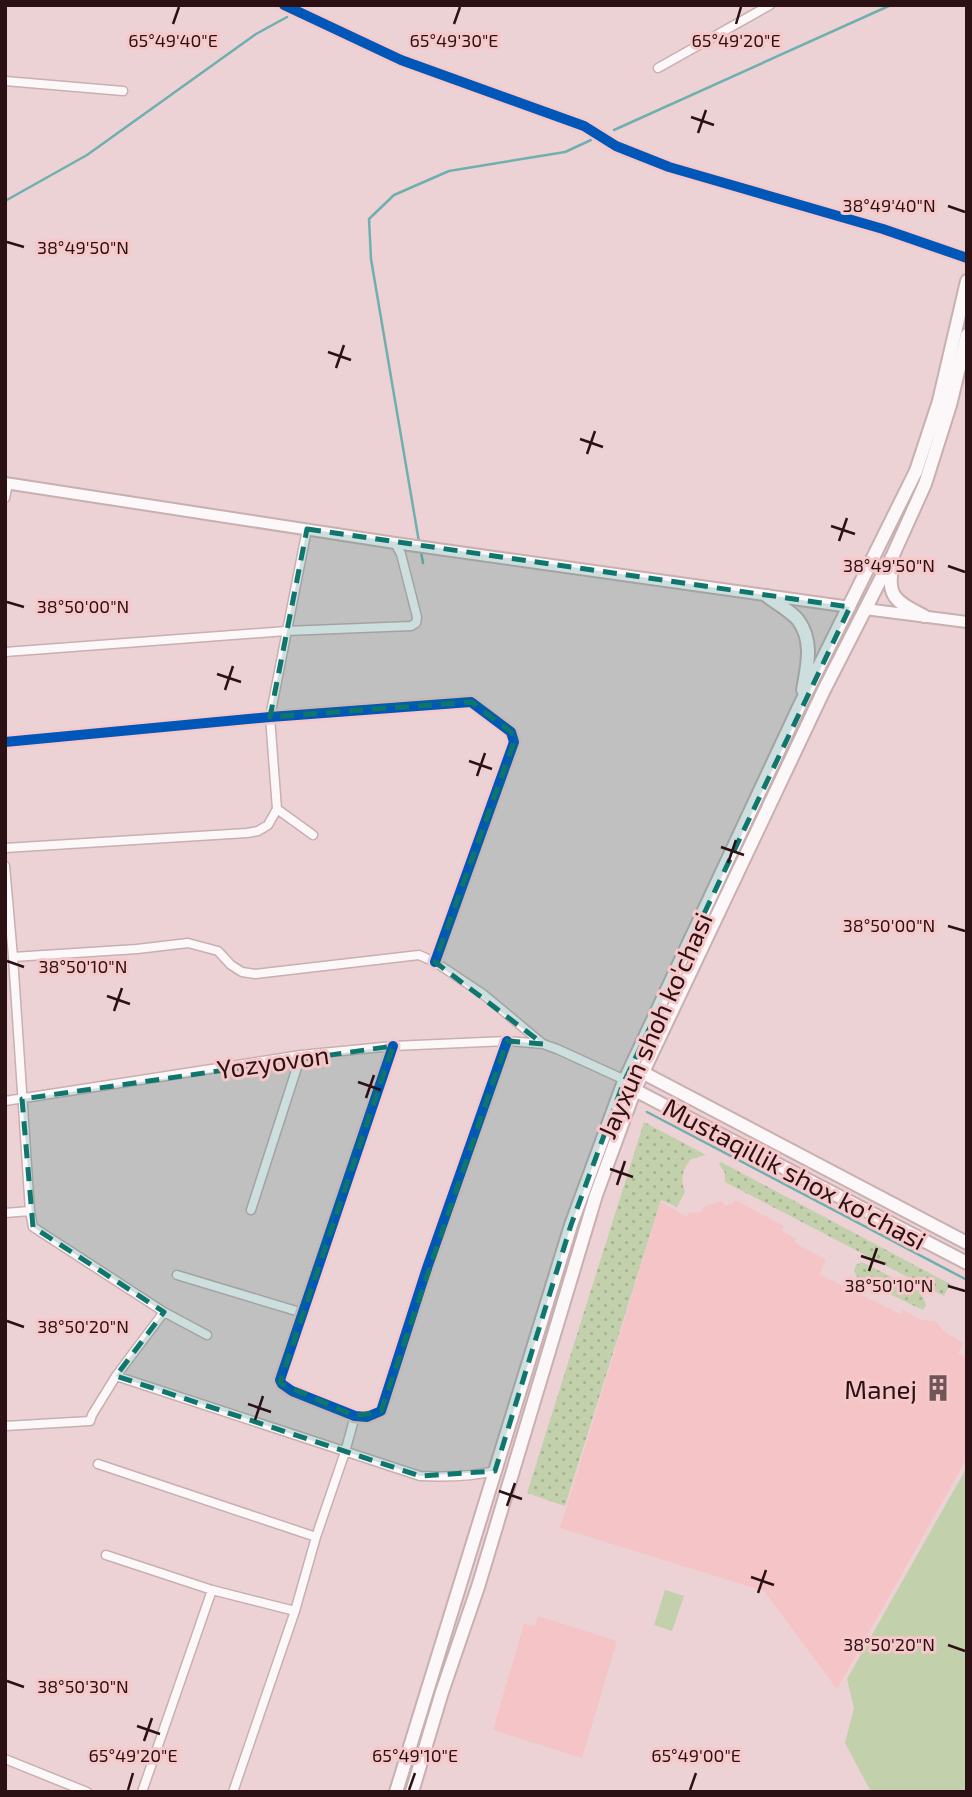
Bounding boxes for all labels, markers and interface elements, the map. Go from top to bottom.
text: 65°49'40"E [128,29,218,51]
text: 65°49'30"E [410,29,498,51]
text: 65°49'20"E [691,29,781,51]
text: 38°49'40"N [842,194,936,216]
text: 38°49'50"N [37,236,129,258]
text: 38°49'50"N [843,554,935,576]
text: 38°50'00"N [37,595,129,617]
street label: Jayxun shoh ko'chasi [590,907,718,1143]
text: 38°50'00"N [843,914,935,936]
text: 38°50'10"N [39,955,127,977]
street label: Yozyovon [215,1038,331,1084]
street label: Mustaqillik shox ko'chasi [658,1091,932,1255]
text: 38°50'10"N [845,1274,933,1296]
text: 38°50'20"N [37,1315,129,1337]
place label: Manej [844,1373,917,1404]
building icon: Manej [923,1373,953,1403]
text: 38°50'20"N [843,1633,935,1655]
text: 38°50'30"N [37,1675,129,1697]
text: 65°49'20"E [88,1744,178,1766]
text: 65°49'10"E [372,1744,458,1766]
text: 65°49'00"E [651,1744,741,1766]

